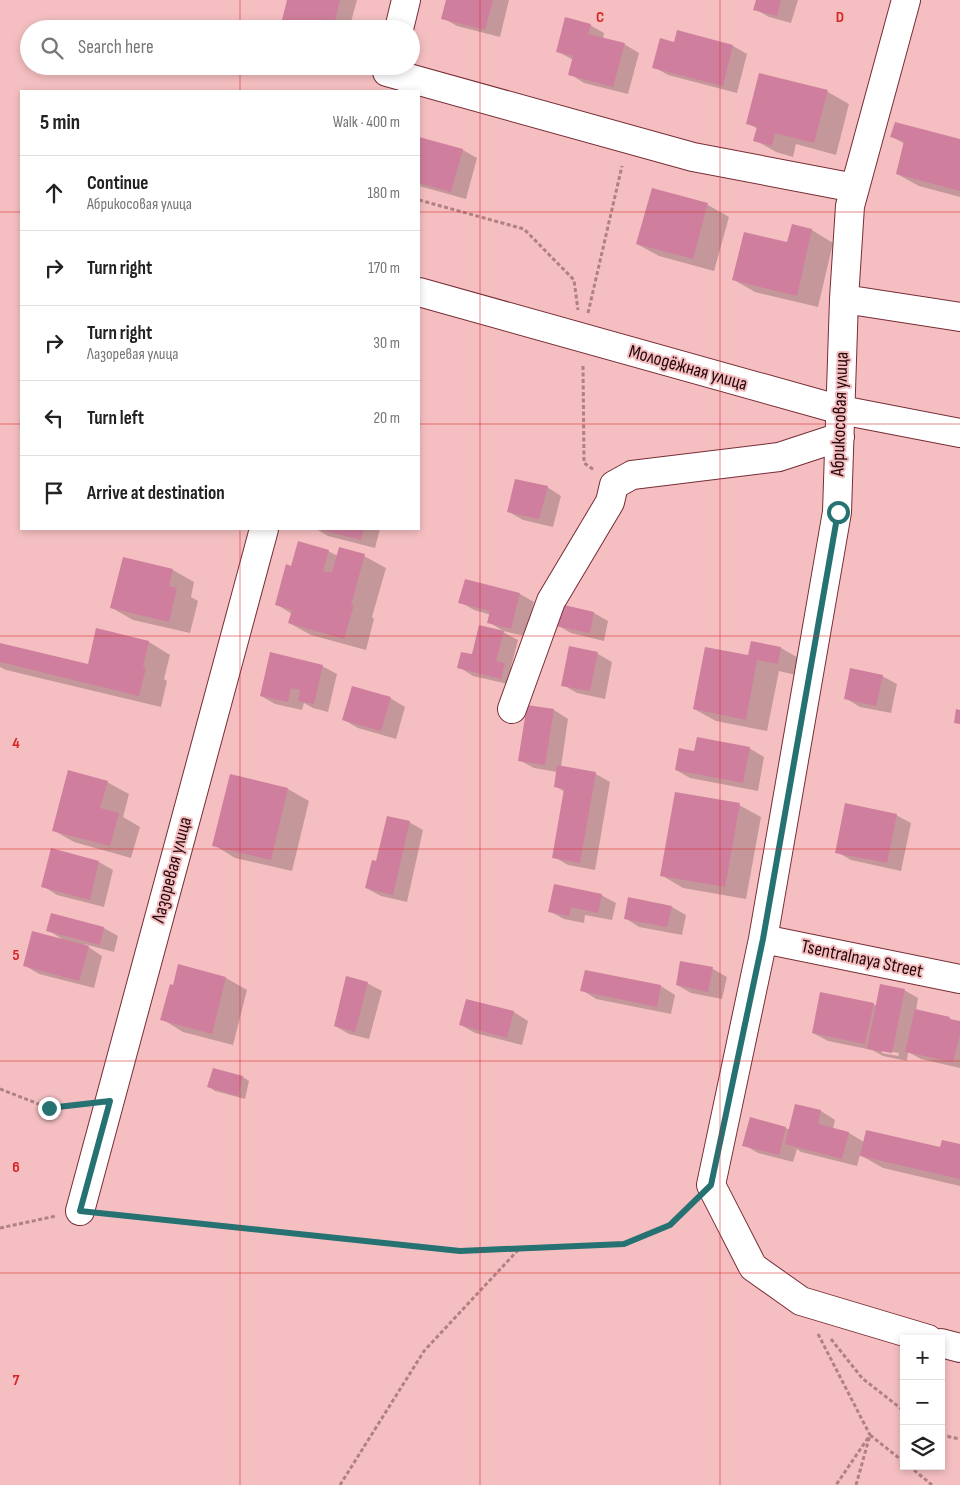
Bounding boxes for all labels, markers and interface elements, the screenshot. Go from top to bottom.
text: C [596,8,604,27]
text: D [836,8,844,27]
search box [20,20,420,75]
icon: search [38,34,66,62]
text: Search here [78,36,154,59]
text: 5 min [40,110,80,135]
text: Walk · 400 m [333,113,400,132]
text: Continue [87,172,148,195]
icon: ahead [40,179,68,207]
text: 180 m [367,184,400,203]
text: Абрикосовая улица [87,195,192,214]
icon: right [40,254,68,282]
text: Turn right [87,257,152,280]
text: 170 m [368,259,400,278]
text: Turn right [87,322,152,345]
icon: right [40,329,68,357]
text: 30 m [373,334,400,353]
street label: Молодёжная улица [626,340,750,396]
text: Лазоревая улица [87,345,178,364]
street label: Абрикосовая улица [826,351,854,478]
icon: left [40,404,68,432]
text: Turn left [87,407,144,430]
text: 20 m [373,409,400,428]
icon: arrive [40,479,68,507]
text: Arrive at destination [87,482,225,505]
route start [827,501,850,524]
text: 4 [12,734,20,753]
street label: Лазоревая улица [147,815,197,926]
street label: Tsentralnaya Street [799,935,925,983]
text: 5 [12,946,20,965]
route end [38,1097,61,1120]
text: 6 [12,1158,20,1177]
map controls [900,1335,945,1470]
button: + [900,1335,945,1380]
text: 7 [13,1371,20,1390]
button: − [900,1380,945,1425]
button: layers [900,1425,945,1470]

